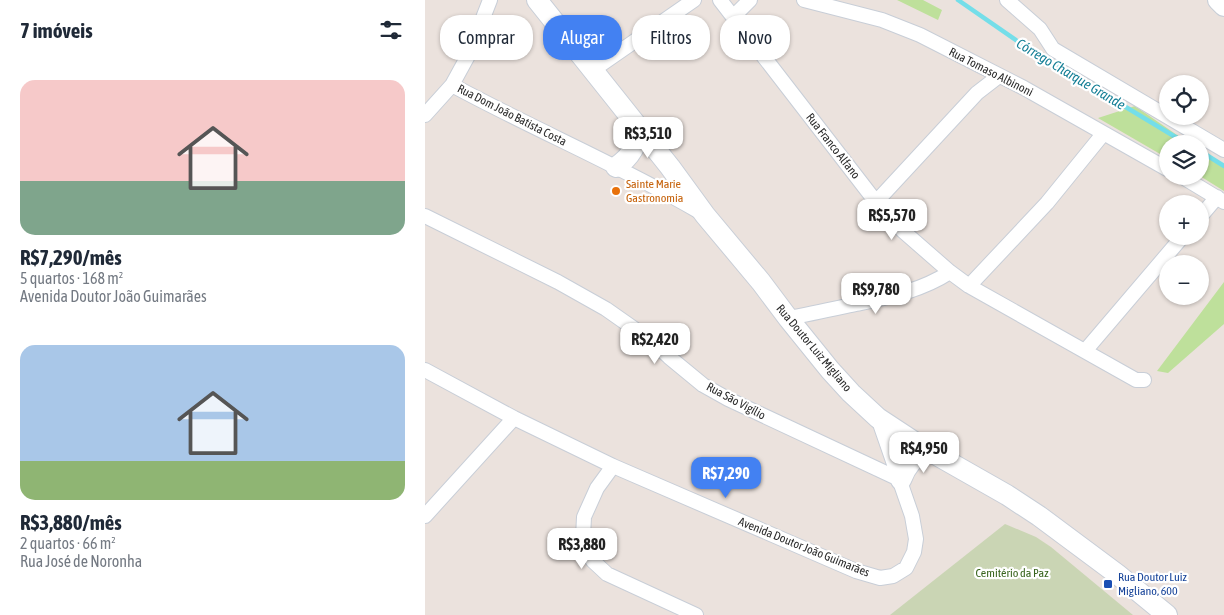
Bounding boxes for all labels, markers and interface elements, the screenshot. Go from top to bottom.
chip: Comprar [440,15,533,60]
chip: Alugar [543,15,622,60]
chip: Filtros [632,15,710,60]
chip: Novo [720,15,790,60]
icon: filters [377,16,405,44]
text: 7 imóveis [20,18,93,42]
water label: Córrego Charque Grande [1014,35,1128,113]
street label: Rua Tomaso Albinoni [947,45,1035,99]
map controls [1159,75,1209,305]
button: locate [1159,75,1209,125]
street label: Rua Dom João Batista Costa [455,81,569,149]
street label: Rua Franco Alfano [803,110,863,182]
icon: home [168,113,258,203]
pin: R$3,510 [602,116,694,159]
text: R$3,510 [624,124,672,142]
button: layers [1159,135,1209,185]
place label: Sainte Marie Gastronomia [626,177,683,205]
marker: Sainte Marie Gastronomia [610,185,622,197]
button: + [1159,195,1209,245]
pin: R$5,570 [846,198,938,241]
text: R$5,570 [868,206,916,224]
text: R$7,290/mês [20,245,122,269]
button: − [1159,255,1209,305]
text: 5 quartos · 168 m² [20,269,123,287]
pin: R$9,780 [830,272,922,315]
text: R$9,780 [852,280,900,298]
text: Avenida Doutor João Guimarães [20,287,207,305]
street label: Rua Doutor Luiz Migliano [773,302,855,395]
pin: R$2,420 [609,322,701,365]
text: R$2,420 [631,330,679,348]
icon: home [168,378,258,468]
street label: Rua São Vigílio [704,380,768,423]
pin: R$4,950 [878,432,970,474]
text: R$4,950 [900,439,948,457]
pin: R$7,290 [680,456,772,499]
text: R$7,290 [702,464,750,482]
text: R$3,880/mês [20,510,122,534]
street label: Avenida Doutor João Guimarães [736,514,872,580]
pin: R$3,880 [536,528,628,570]
text: 2 quartos · 66 m² [20,534,116,552]
text: R$3,880 [558,535,606,553]
text: Rua José de Noronha [20,552,142,570]
park label: Cemitério da Paz [975,566,1049,580]
place label: Rua Doutor Luiz Migliano, 600 [1118,570,1188,598]
marker: Rua Doutor Luiz Migliano, 600 [1102,578,1114,590]

